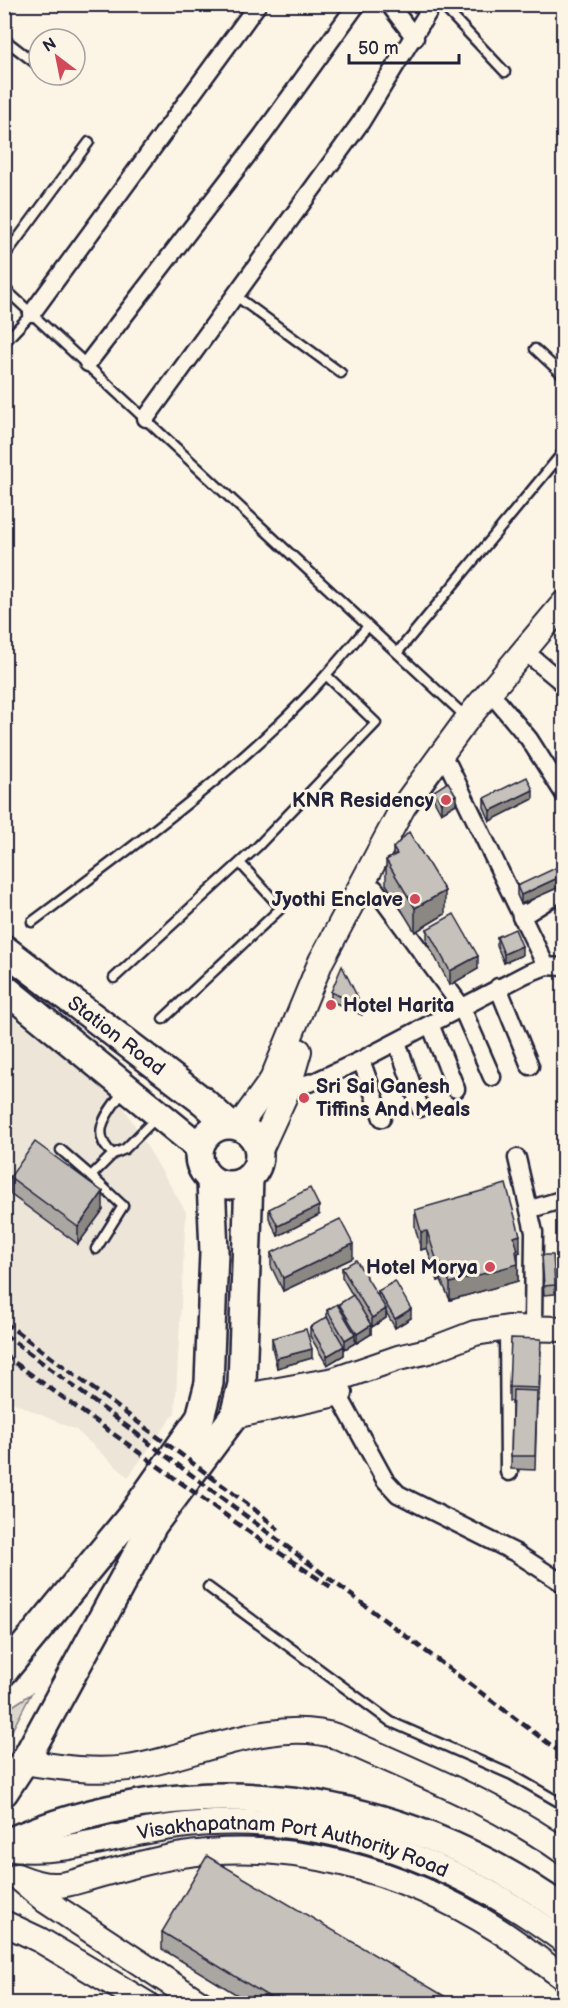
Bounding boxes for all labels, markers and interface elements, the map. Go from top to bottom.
north arrow [27,27,87,87]
scale bar [349,27,458,65]
text: N [40,34,60,57]
text: 50 m [358,38,399,59]
place label: KNR Residency [292,789,435,813]
marker: KNR Residency [439,793,453,807]
place label: Jyothi Enclave [272,888,403,912]
marker: Jyothi Enclave [408,892,422,906]
street label: Station Road [63,991,170,1081]
place label: Hotel Harita [343,994,455,1018]
marker: Hotel Harita [324,998,338,1012]
place label: Sri Sai Ganesh Tiffins And Meals [316,1075,470,1122]
marker: Sri Sai Ganesh Tiffins And Meals [297,1091,311,1105]
place label: Hotel Morya [366,1256,478,1280]
marker: Hotel Morya [483,1260,497,1274]
street label: Visakhapatnam Port Authority Road [135,1812,452,1883]

